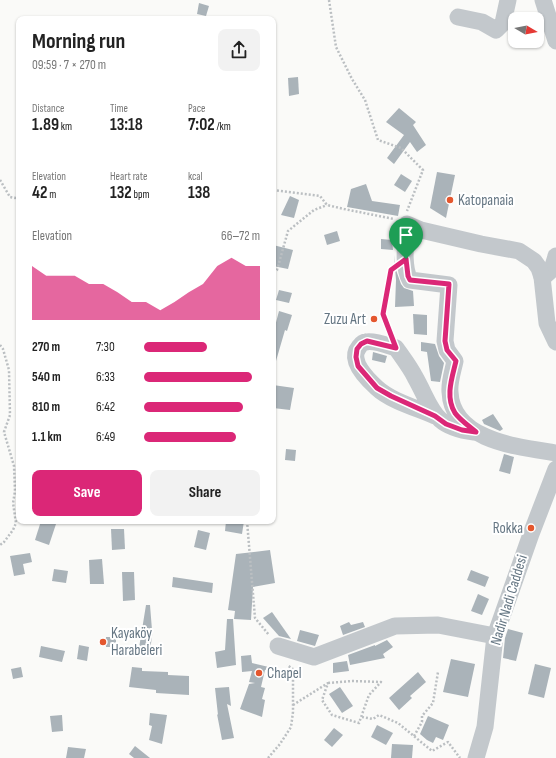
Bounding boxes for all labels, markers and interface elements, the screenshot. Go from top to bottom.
north arrow [508,12,544,48]
map controls [508,12,544,48]
text: Morning run [32,28,125,55]
button: share [218,29,260,71]
text: 09:59 · 7 × 270 m [32,57,106,73]
text: Distance [32,102,64,115]
text: Time [110,102,128,115]
text: Pace [188,102,206,115]
text: 1.89 [32,115,59,135]
text: 13:18 [110,115,143,135]
text: 7:02 [188,115,215,135]
text: km [59,120,72,133]
text: /km [215,120,231,133]
text: Elevation [32,170,66,183]
text: Heart rate [110,170,148,183]
text: kcal [188,170,203,183]
text: 42 [32,183,47,203]
text: 132 [110,183,132,203]
text: 138 [188,183,210,203]
text: m [47,188,56,201]
text: bpm [132,188,150,201]
place label: Katopanaia [458,191,514,210]
marker: Katopanaia [445,195,455,205]
pin [389,218,423,259]
icon: arrive [395,224,417,246]
text: Elevation [32,228,72,244]
text: 66–72 m [221,228,260,244]
place label: Zuzu Art [324,310,366,329]
marker: Zuzu Art [369,314,379,324]
text: 270 m [32,339,60,355]
text: 7:30 [96,339,115,355]
text: 540 m [32,369,61,385]
text: 6:33 [96,369,115,385]
text: 810 m [32,399,60,415]
text: 6:42 [96,399,115,415]
text: 1.1 km [32,429,62,445]
text: 6:49 [96,429,115,445]
button: Save [32,470,142,516]
button: Share [150,470,260,516]
place label: Rokka [493,519,523,538]
marker: Rokka [526,523,536,533]
street label: Nadir Nadi Caddesi [486,552,532,647]
place label: Kayaköy Harabeleri [111,624,163,660]
marker: Kayaköy Harabeleri [98,637,108,647]
place label: Chapel [267,664,302,683]
marker: Chapel [254,668,264,678]

